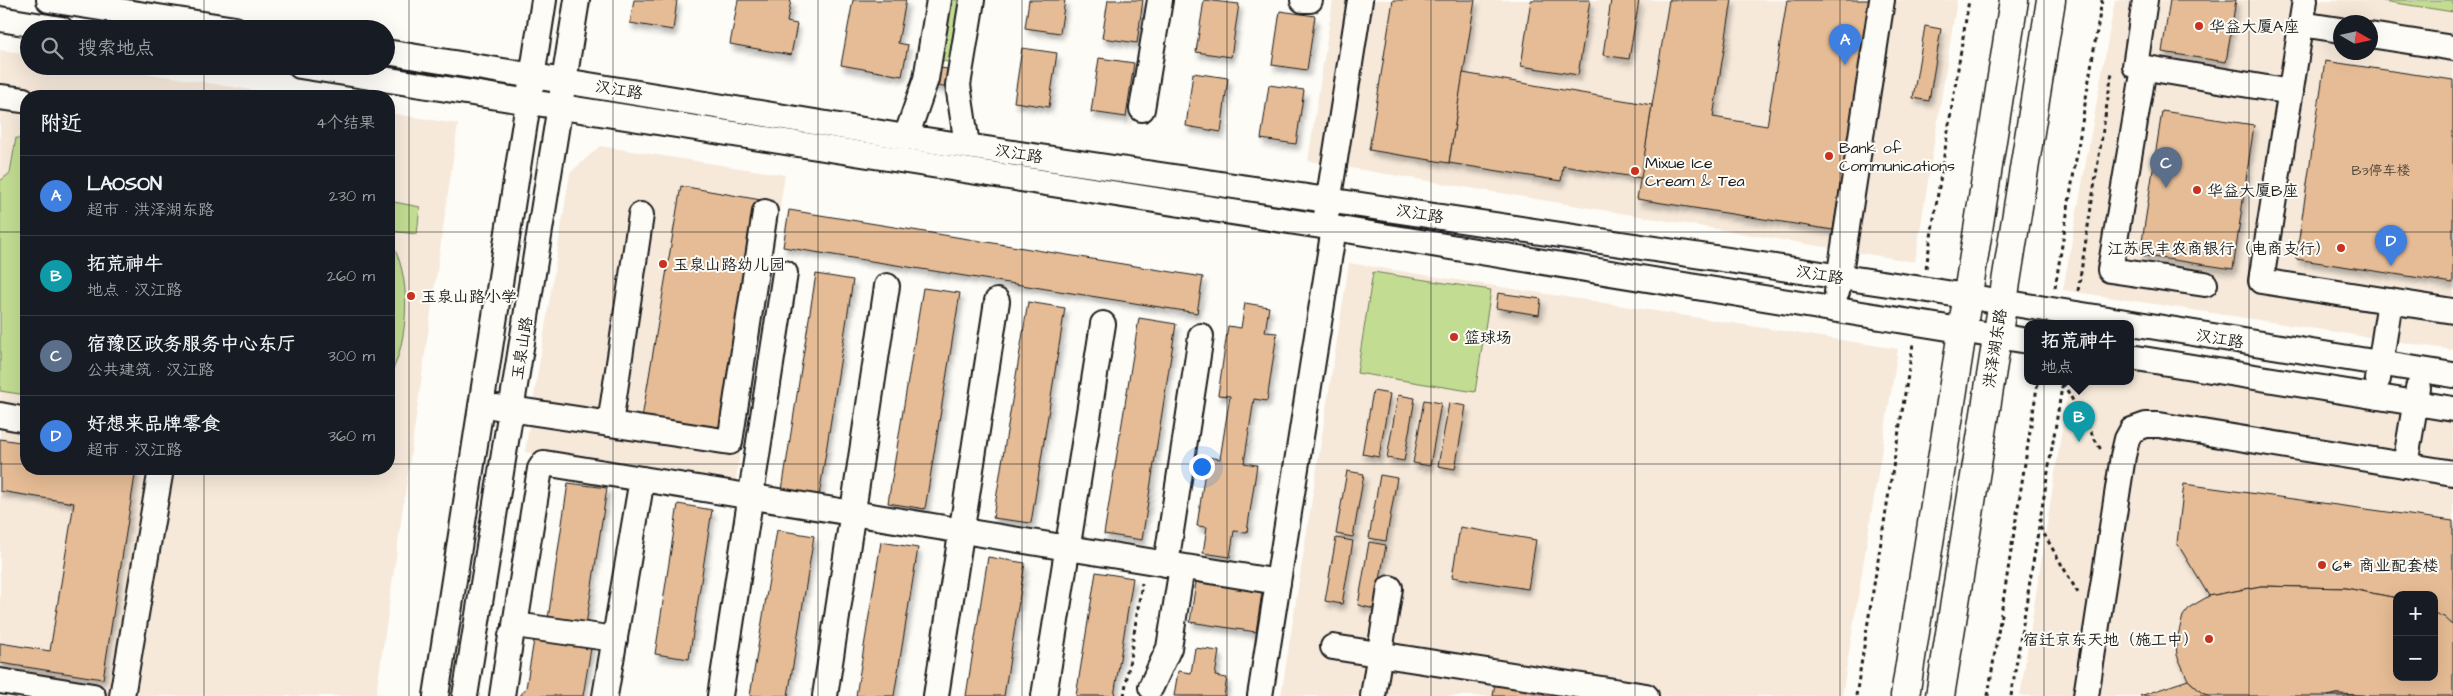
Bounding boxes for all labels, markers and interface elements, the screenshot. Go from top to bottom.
north arrow [2333,15,2378,60]
place label: 华益大厦A座 [2209,16,2299,38]
search box [20,20,395,75]
marker: 华益大厦A座 [2193,20,2205,32]
pin: A [1829,24,1861,65]
icon: search [38,34,66,62]
text: 搜索地点 [78,35,154,62]
street label: 汉江路 [593,75,644,105]
text: 附近 [40,109,82,138]
text: 4个结果 [316,112,375,134]
place label: Bank of Communications [1839,137,1955,177]
street label: 汉江路 [993,139,1044,169]
pin: C [2150,147,2182,188]
marker: Bank of Communications [1823,150,1835,162]
place label: Mixue Ice Cream & Tea [1645,152,1745,192]
house number: B3停车楼 [2351,161,2411,181]
marker: Mixue Ice Cream & Tea [1629,165,1641,177]
text: LAOSON [87,171,162,198]
place label: 华益大厦B座 [2207,180,2298,202]
marker: 华益大厦B座 [2191,184,2203,196]
text: A [51,185,61,207]
text: 230 m [329,185,375,207]
text: 超市 · 洪泽湖东路 [87,199,214,221]
street label: 汉江路 [1394,199,1445,229]
pin: D [2375,225,2407,266]
place label: 江苏民丰农商银行（电商支行） [2107,238,2331,260]
marker: 江苏民丰农商银行（电商支行） [2335,242,2347,254]
text: 拓荒神牛 [87,251,163,278]
place label: 玉泉山路幼儿园 [673,254,785,276]
marker: 玉泉山路幼儿园 [657,258,669,270]
street label: 汉江路 [1794,260,1845,290]
text: B [50,265,62,287]
text: 260 m [327,265,375,287]
text: 地点 · 汉江路 [87,279,182,301]
place label: 玉泉山路小学 [421,286,517,308]
marker: 玉泉山路小学 [405,290,417,302]
street label: 洪泽湖东路 [1978,307,2012,389]
street label: 玉泉山路 [506,315,538,381]
popup [2024,320,2134,385]
street label: 汉江路 [2194,324,2245,354]
place label: 篮球场 [1464,327,1512,349]
text: 拓荒神牛 [2041,328,2117,355]
text: 宿豫区政务服务中心东厅 [87,331,296,358]
marker: 篮球场 [1448,331,1460,343]
text: C [50,345,62,367]
text: 300 m [328,345,375,367]
text: 地点 [2041,356,2073,378]
text: 公共建筑 · 汉江路 [87,359,214,381]
pin: B [2063,401,2095,442]
text: 好想来品牌零食 [87,411,220,438]
text: D [51,425,61,447]
text: 360 m [328,425,375,447]
text: 超市 · 汉江路 [87,439,182,461]
your location [1189,454,1215,480]
place label: 6# 商业配套楼 [2332,555,2439,577]
marker: 6# 商业配套楼 [2316,559,2328,571]
map controls [2393,591,2438,681]
button: + [2393,591,2438,636]
place label: 宿迁京东天地（施工中） [2023,629,2199,651]
marker: 宿迁京东天地（施工中） [2203,633,2215,645]
button: − [2393,636,2438,681]

